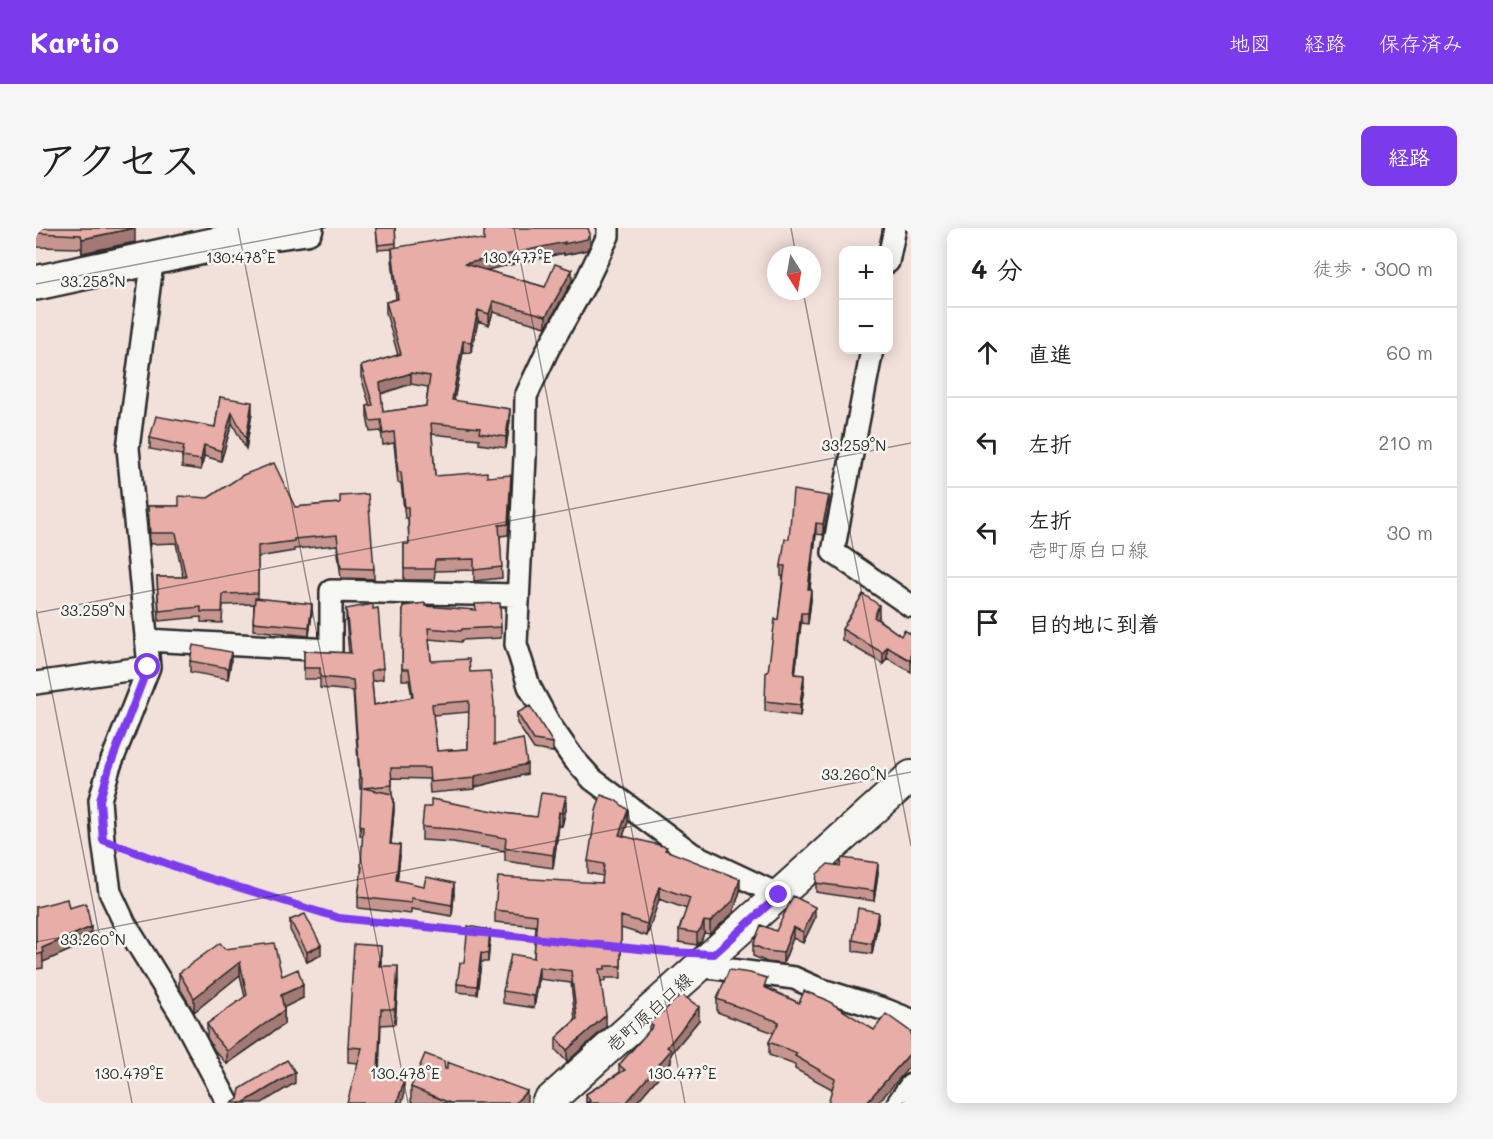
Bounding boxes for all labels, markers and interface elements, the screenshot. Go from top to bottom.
text: Kartio [30,24,119,60]
text: 地図 [1229,29,1271,56]
text: 経路 [1304,29,1346,56]
text: 保存済み [1379,29,1463,56]
button: 経路 [1361,126,1457,186]
text: アクセス [36,131,201,186]
north arrow [767,246,821,300]
map controls [839,246,893,354]
button: + [839,246,893,300]
text: 130.478°E [206,247,276,267]
text: 130.477°E [482,247,552,267]
text: 4 分 [971,252,1023,286]
text: 徒歩 · 300 m [1313,255,1433,281]
text: 33.258°N [60,271,126,291]
button: − [839,300,893,354]
icon: ahead [971,336,1004,369]
text: 直進 [1028,339,1072,368]
text: 60 m [1386,339,1433,365]
icon: left [971,426,1004,459]
text: 左折 [1028,429,1072,458]
text: 210 m [1378,429,1433,455]
text: 33.259°N [822,435,886,455]
text: 左折 [1028,505,1072,534]
icon: left [971,516,1004,549]
text: 30 m [1387,519,1433,545]
text: 壱町原白口線 [1028,536,1148,562]
text: 33.259°N [61,600,125,620]
icon: arrive [971,606,1004,639]
text: 目的地に到着 [1028,609,1160,638]
route start [134,653,160,679]
text: 33.260°N [821,764,887,784]
route end [765,881,791,907]
text: 33.260°N [60,929,126,949]
street label: 壱町原白口線 [601,967,697,1057]
text: 130.479°E [94,1063,164,1083]
text: 130.478°E [370,1063,440,1083]
text: 130.477°E [647,1063,717,1083]

